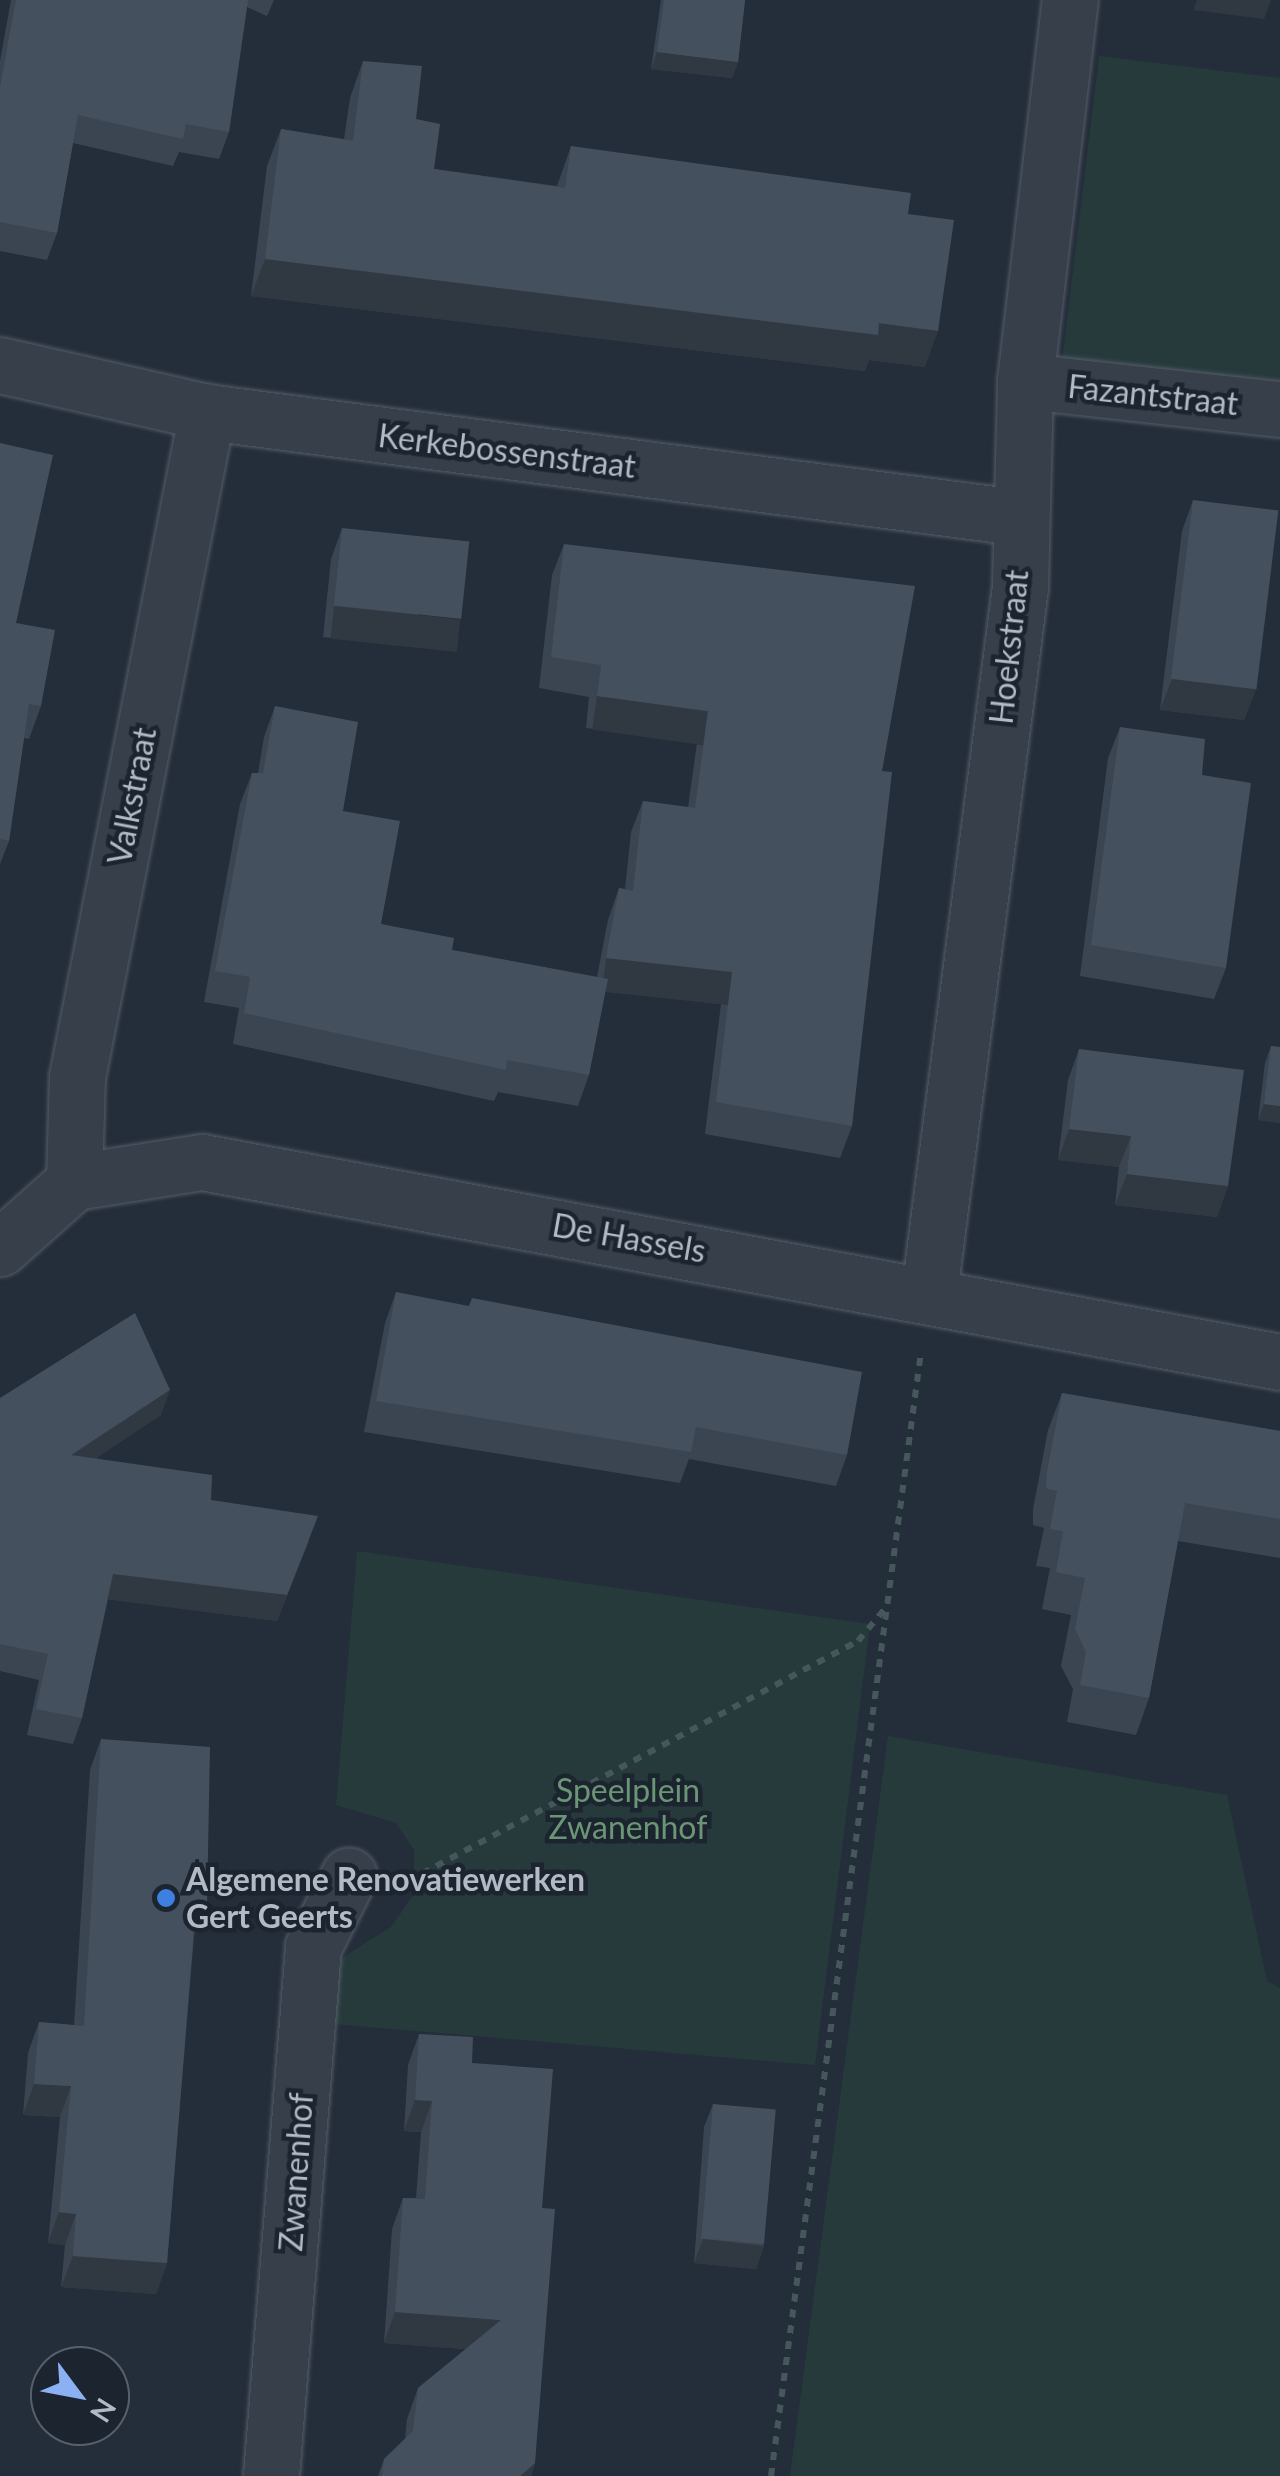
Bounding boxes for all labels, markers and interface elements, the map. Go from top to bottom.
street label: Fazantstraat [1066,367,1240,423]
street label: Kerkebossenstraat [376,416,638,486]
street label: Hoekstraat [982,568,1036,726]
street label: Valkstraat [100,724,164,868]
street label: De Hassels [549,1206,709,1270]
park label: Speelplein Zwanenhof [549,1772,707,1847]
place label: Algemene Renovatiewerken Gert Geerts [186,1861,585,1936]
marker: Algemene Renovatiewerken Gert Geerts [155,1887,177,1909]
street label: Zwanenhof [271,2091,321,2253]
north arrow [30,2346,130,2446]
text: N [84,2393,124,2429]

